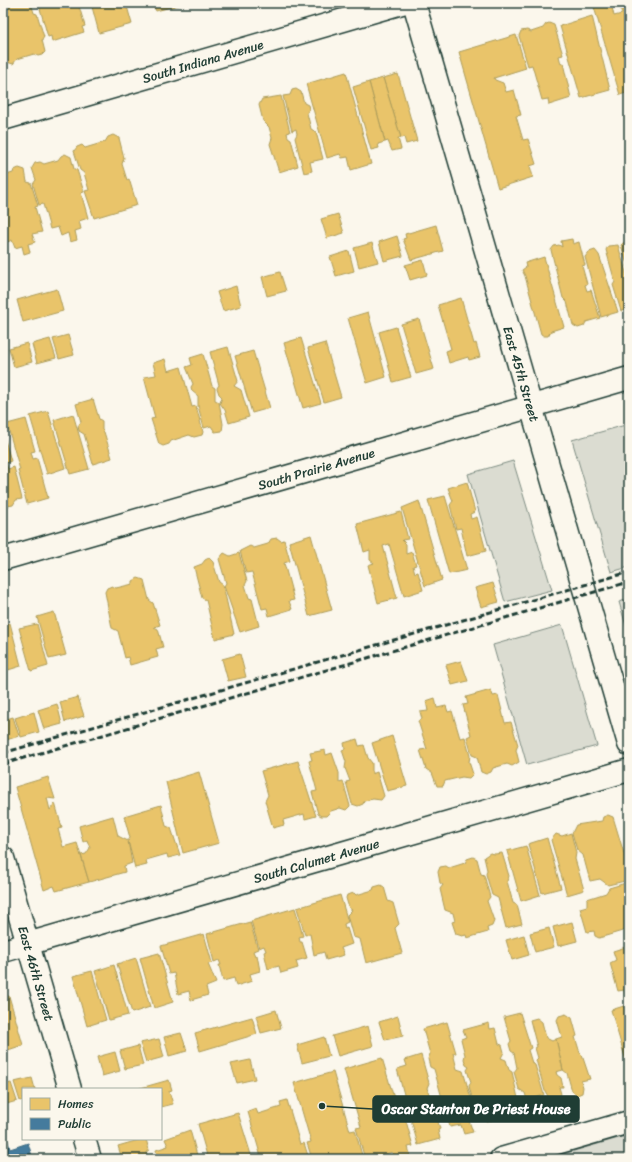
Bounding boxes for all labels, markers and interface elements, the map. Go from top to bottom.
street label: South Indiana Avenue [139,32,266,89]
street label: East 45th Street [497,323,546,425]
street label: South Prairie Avenue [255,441,377,496]
street label: South Calumet Avenue [250,831,382,890]
street label: East 46th Street [12,923,61,1024]
legend [22,1088,162,1140]
text: Homes [58,1093,94,1115]
callout: Oscar Stanton De Priest House [373,1096,579,1122]
text: Oscar Stanton De Priest House [380,1097,571,1122]
text: Public [58,1113,91,1135]

